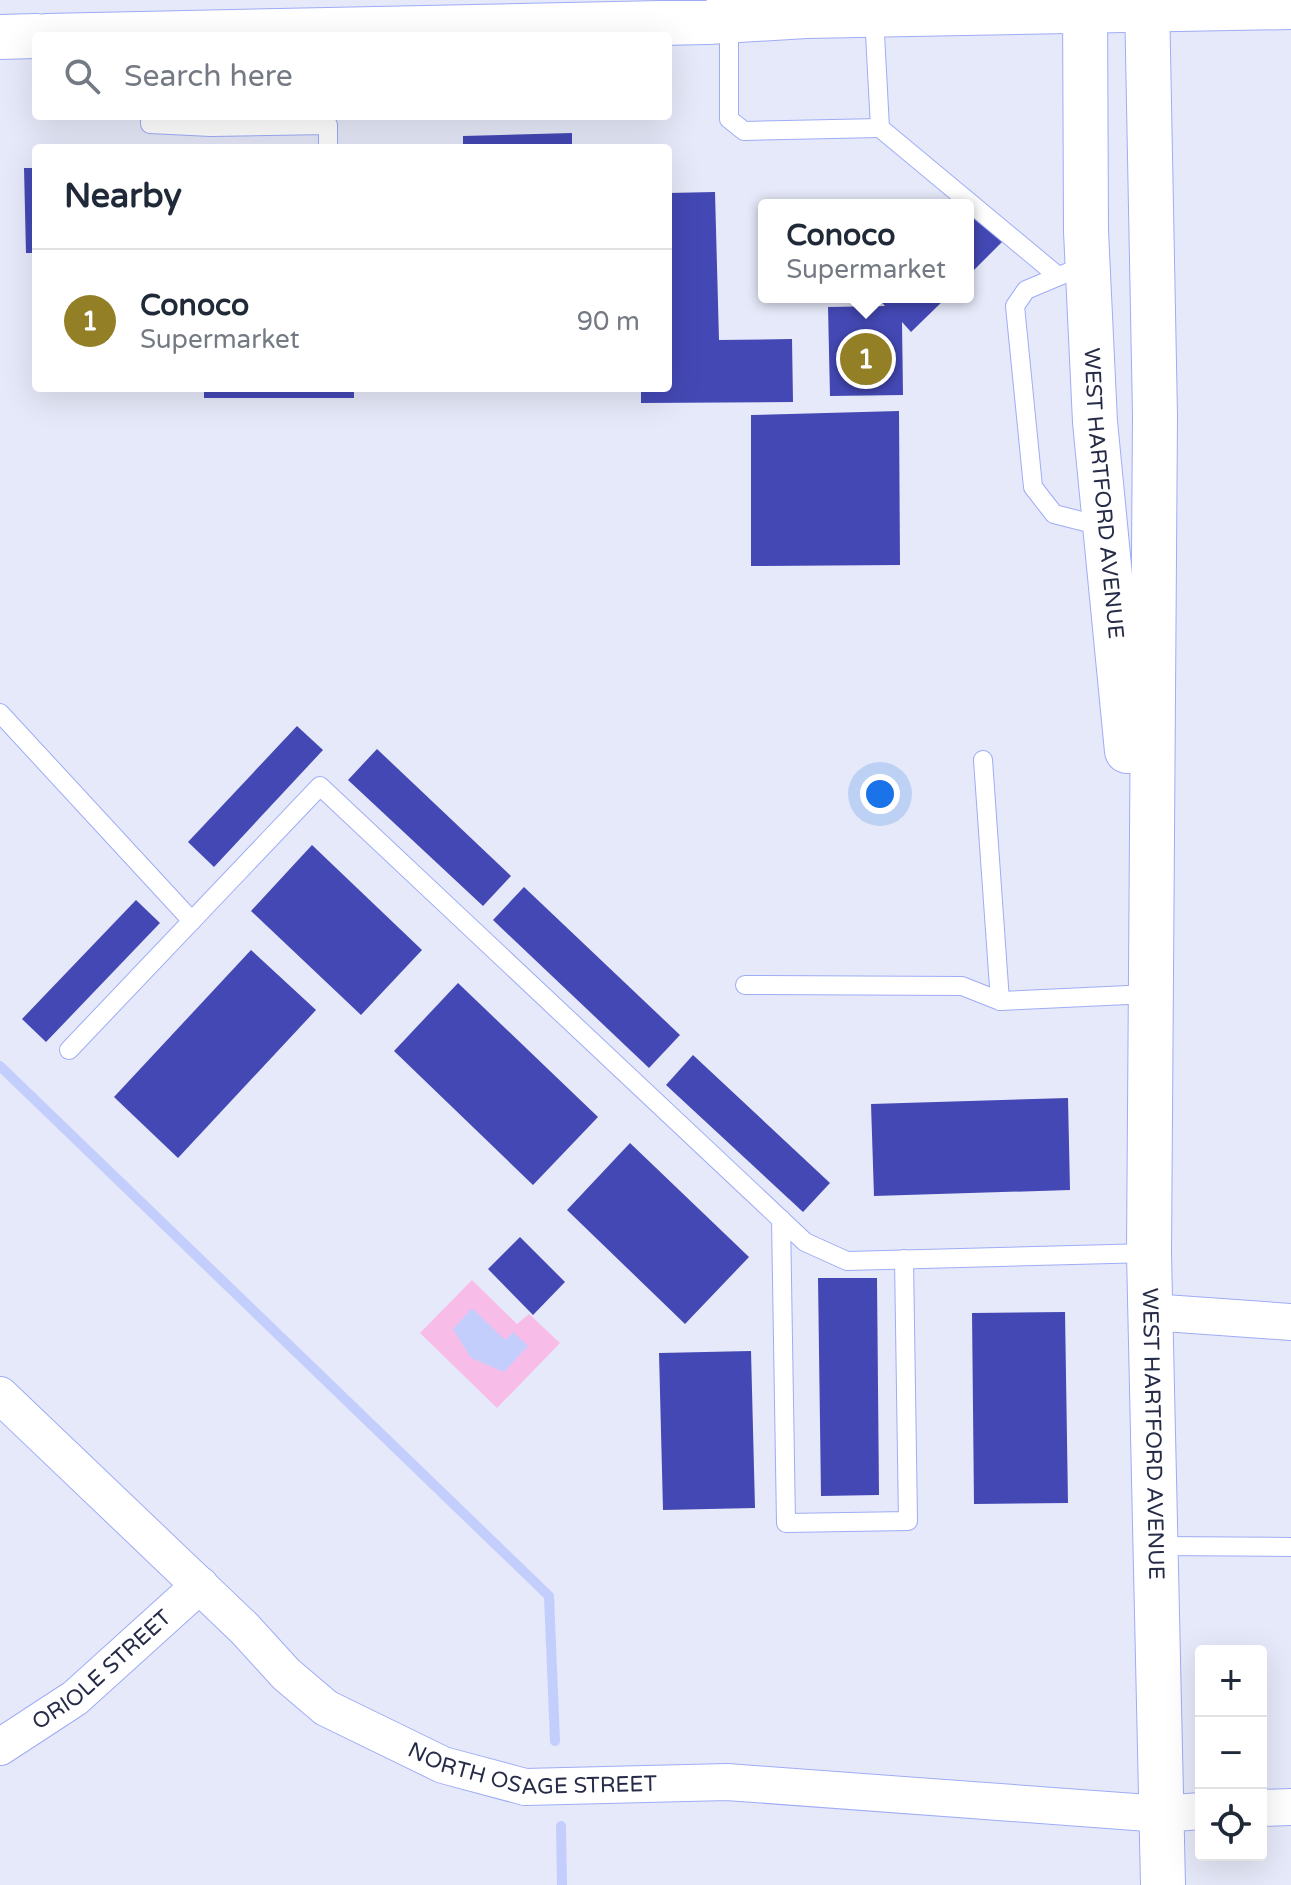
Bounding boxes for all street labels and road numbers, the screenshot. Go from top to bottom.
street label: WEST HARTFORD AVENUE [1079,347,1129,640]
street label: WEST HARTFORD AVENUE [1137,1287,1169,1580]
street label: ORIOLE STREET [27,1604,177,1735]
street label: NORTH OSAGE STREET [404,1737,658,1800]

